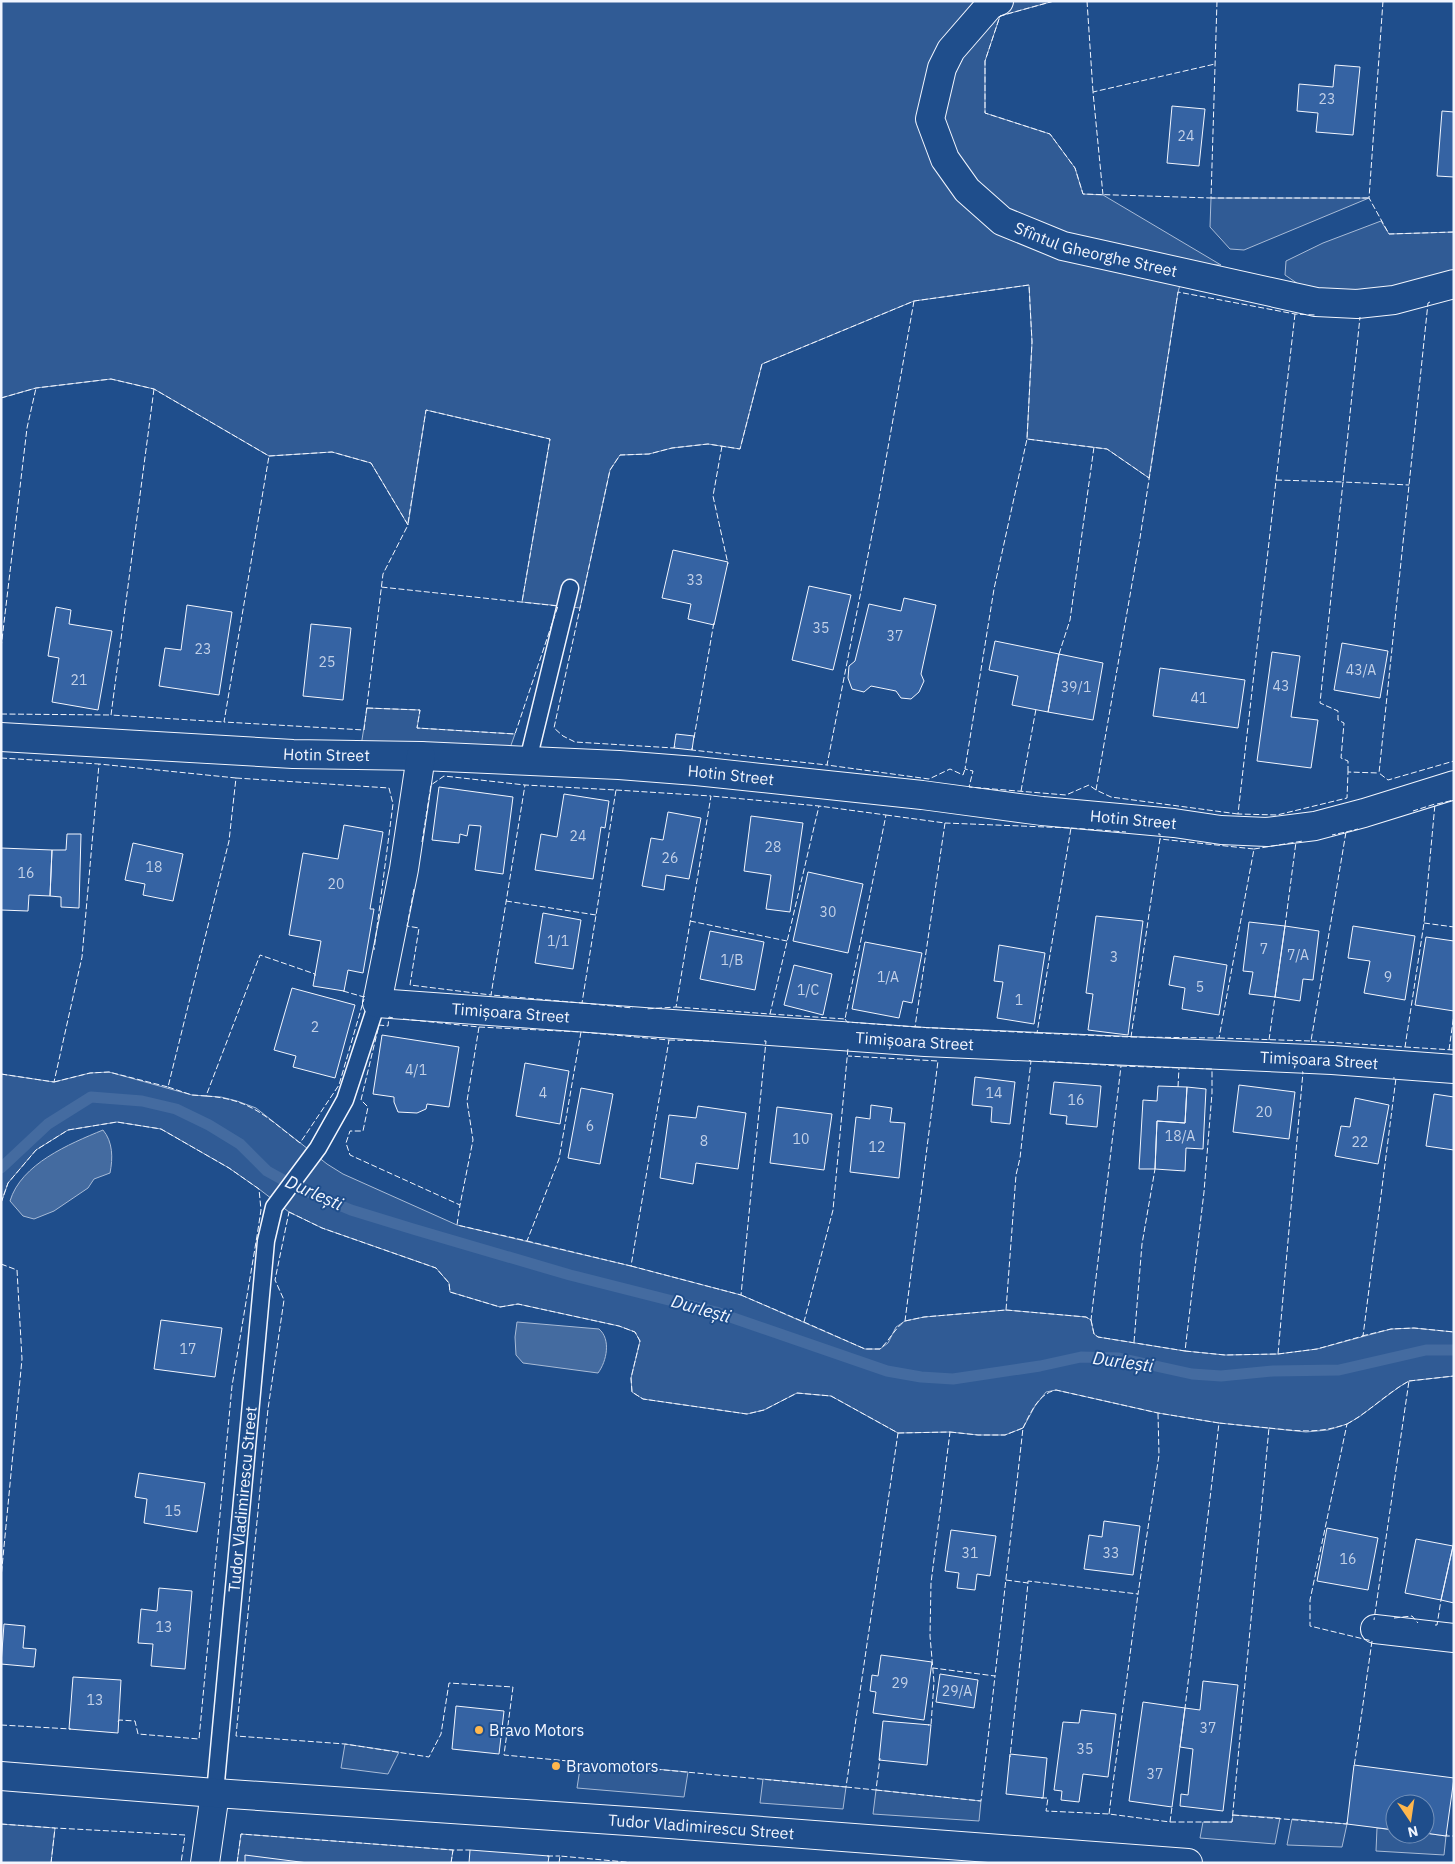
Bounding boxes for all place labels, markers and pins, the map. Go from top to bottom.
place label: Bravo Motors [489,1720,584,1740]
marker: Bravo Motors [473,1724,485,1736]
place label: Bravomotors [566,1756,658,1776]
marker: Bravomotors [550,1760,562,1772]

